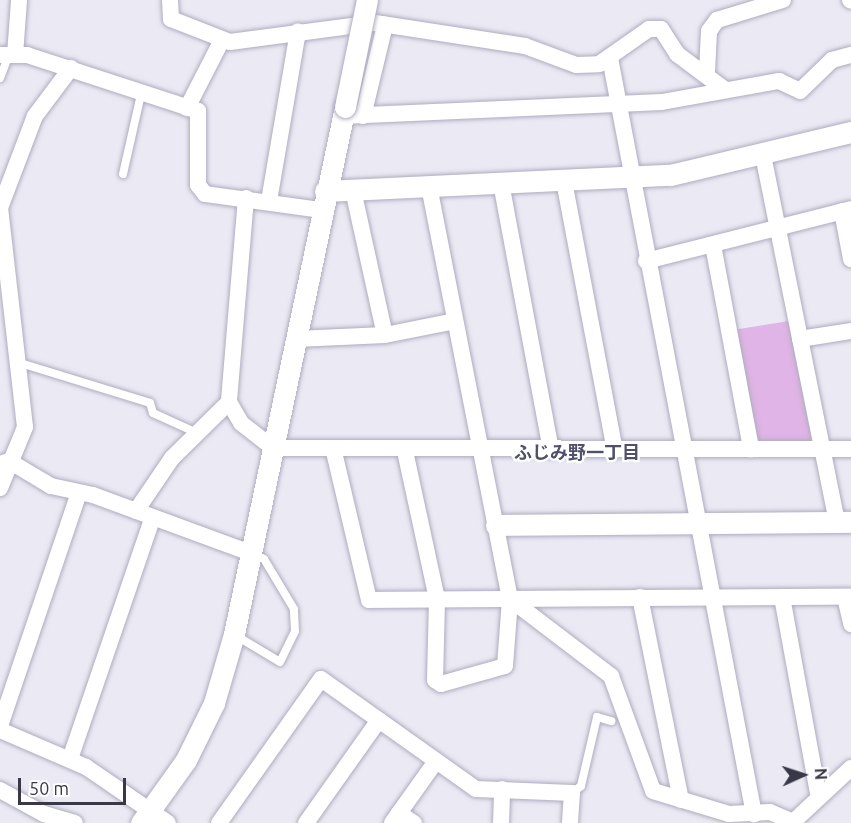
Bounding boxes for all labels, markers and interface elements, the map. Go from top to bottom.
district label: ふじみ野一丁目 [514,441,640,463]
north arrow [773,745,833,805]
scale bar [21,766,129,804]
text: N [812,768,830,780]
text: 50 m [29,778,69,798]

